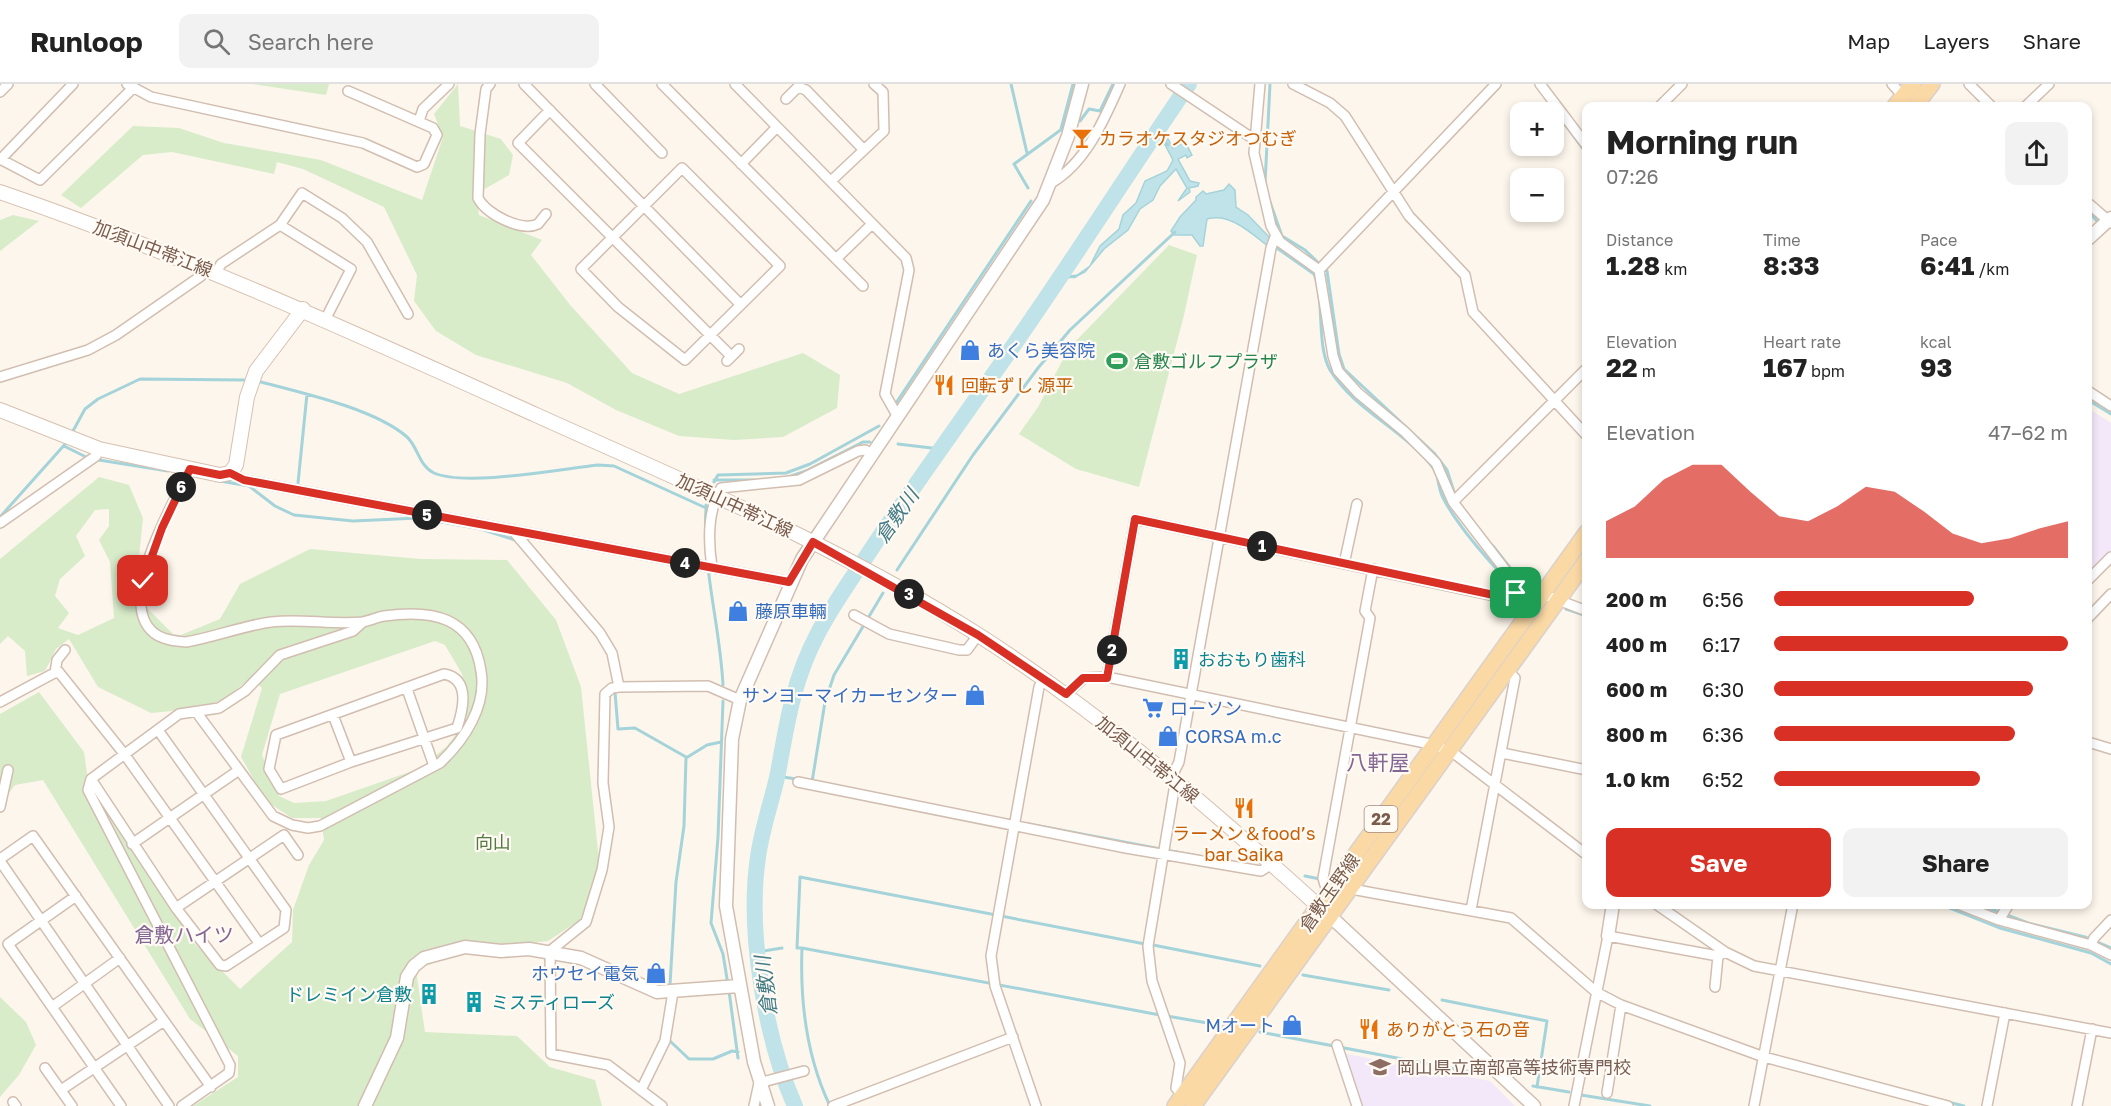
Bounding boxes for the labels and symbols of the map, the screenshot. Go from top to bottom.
bar icon: カラオケスタジオつむぎ [1070,126,1094,150]
place label: カラオケスタジオつむぎ [1099,127,1297,149]
street label: 加須山中帯江線 [90,215,216,281]
shop icon: あくら美容院 [958,338,982,362]
place label: あくら美容院 [987,339,1095,361]
sports icon: 倉敷ゴルフプラザ [1105,349,1129,373]
place label: 倉敷ゴルフプラザ [1134,350,1278,372]
restaurant icon: 回転ずし 源平 [932,373,956,397]
place label: 回転ずし 源平 [961,374,1074,396]
street label: 加須山中帯江線 [673,468,797,542]
pin: 6 [166,472,196,502]
water label: 倉敷川 [869,482,924,546]
pin: 5 [412,500,442,530]
pin: 1 [1247,531,1277,561]
pin: 4 [670,548,700,578]
pin [117,555,168,606]
pin [1490,567,1541,618]
pin: 3 [894,579,924,609]
shop icon: 藤原車輛 [726,599,750,623]
place label: 藤原車輛 [755,600,827,622]
pin: 2 [1097,635,1127,665]
building icon: おおもり歯科 [1169,647,1193,671]
place label: おおもり歯科 [1198,648,1306,670]
shop icon: サンヨーマイカーセンター [963,683,987,707]
place label: サンヨーマイカーセンター [742,684,958,706]
supermarket icon: ローソン [1141,696,1165,720]
place label: ローソン [1170,697,1242,719]
street label: 加須山中帯江線 [1092,711,1204,807]
shop icon: CORSA m.c [1156,724,1180,748]
place label: CORSA m.c [1185,725,1282,747]
district label: 八軒屋 [1347,749,1410,775]
restaurant icon: ラーメン＆food’s bar Saika [1232,796,1256,820]
road number: 22 [1364,806,1398,832]
place label: ラーメン＆food’s bar Saika [1172,822,1316,865]
park label: 向山 [475,831,511,853]
street label: 倉敷玉野線 [1294,849,1364,935]
district label: 倉敷ハイツ [134,922,234,946]
water label: 倉敷川 [749,953,781,1017]
shop icon: ホウセイ電気 [644,961,668,985]
place label: ホウセイ電気 [531,962,639,984]
building icon: ドレミイン倉敷 [417,982,441,1006]
place label: ドレミイン倉敷 [286,983,412,1005]
building icon: ミスティローズ [462,990,486,1014]
place label: ミスティローズ [491,991,615,1013]
shop icon: Mオート [1280,1013,1304,1037]
place label: Mオート [1206,1014,1275,1036]
restaurant icon: ありがとう石の音 [1357,1017,1381,1041]
place label: ありがとう石の音 [1386,1018,1530,1040]
school or university icon: 岡山県立南部高等技術専門校 [1368,1055,1392,1079]
place label: 岡山県立南部高等技術専門校 [1397,1056,1631,1078]

